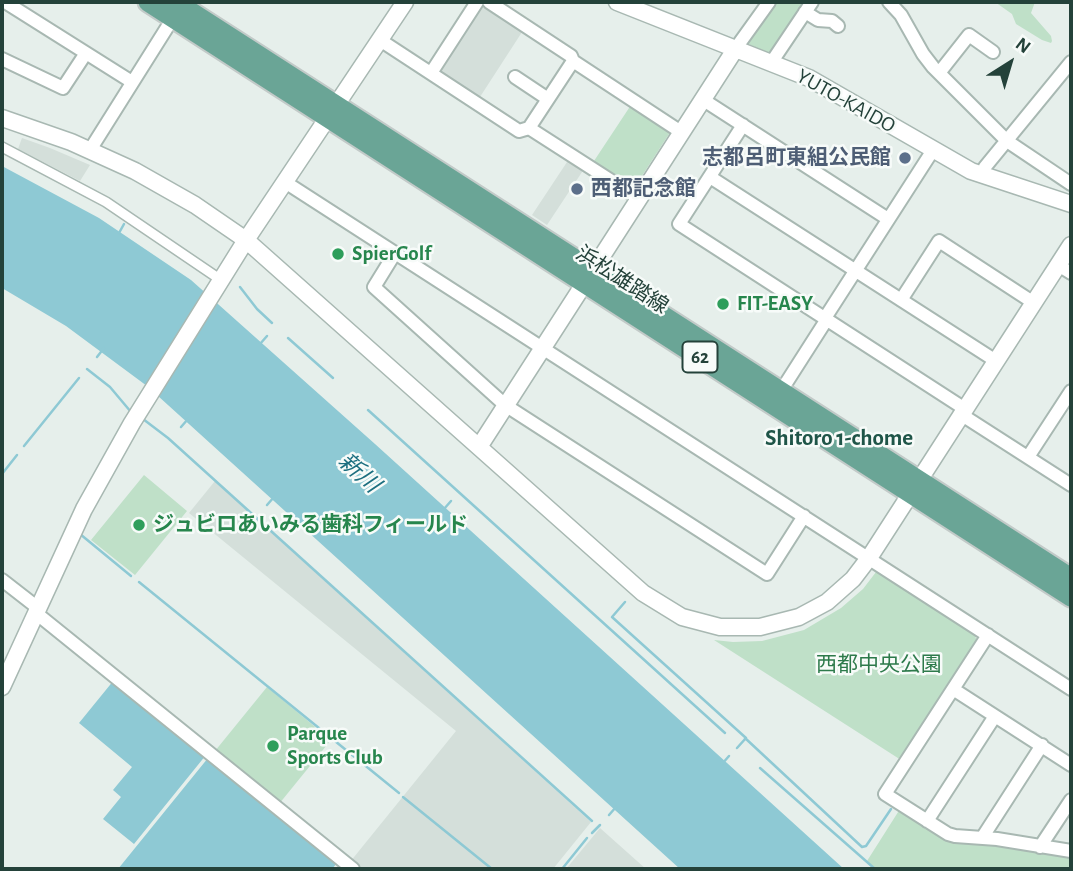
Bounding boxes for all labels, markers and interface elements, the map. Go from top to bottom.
north arrow [975,28,1045,98]
text: N [1012,34,1034,57]
street label: YUTO-KAIDO [792,64,900,138]
place label: 志都呂町東組公民館 [702,145,891,171]
marker: 志都呂町東組公民館 [897,150,913,166]
place label: 西都記念館 [591,176,696,202]
marker: 西都記念館 [569,181,585,197]
place label: SpierGolf [352,241,431,267]
street label: 浜松雄踏線 [571,241,673,319]
marker: SpierGolf [330,246,346,262]
place label: FIT-EASY [737,291,813,317]
marker: FIT-EASY [715,296,731,312]
road number: 62 [682,342,718,372]
district label: Shitoro 1-chome [765,424,913,452]
water label: 新川 [333,447,385,499]
place label: ジュビロあいみる歯科フィールド [153,512,468,538]
marker: ジュビロあいみる歯科フィールド [131,517,147,533]
park label: 西都中央公園 [816,652,942,678]
place label: Parque Sports Club [287,721,383,771]
marker: Parque Sports Club [265,738,281,754]

